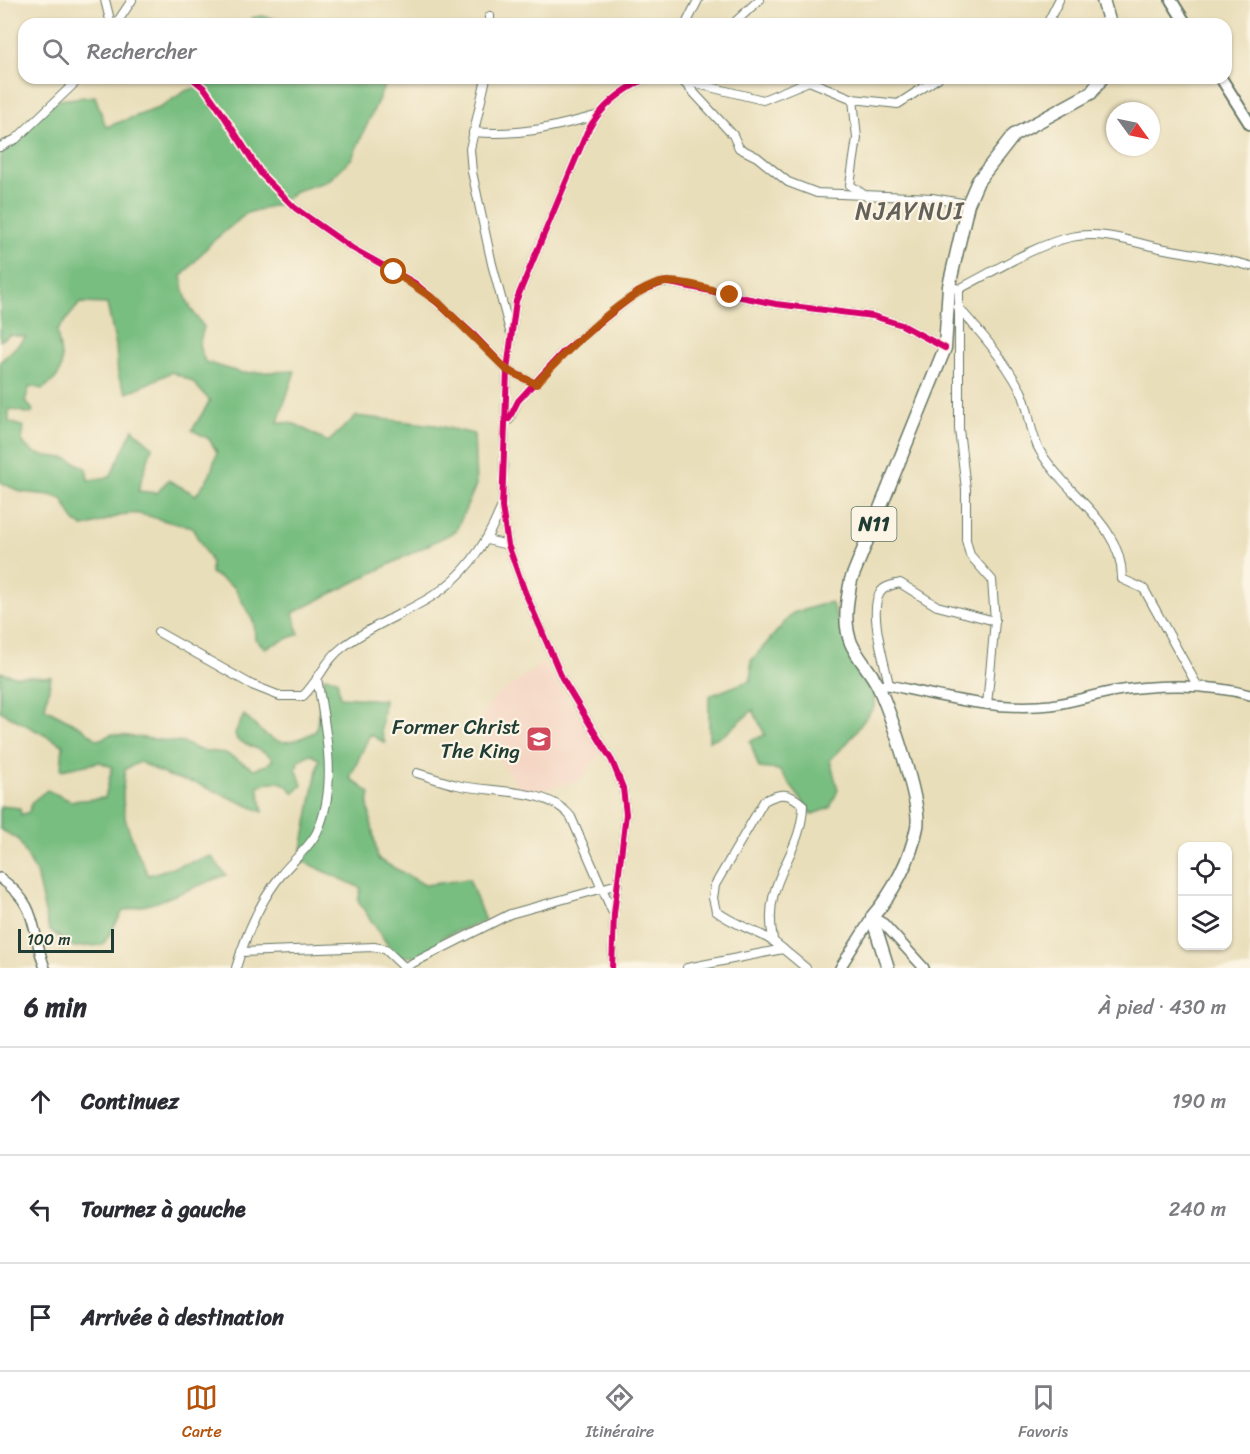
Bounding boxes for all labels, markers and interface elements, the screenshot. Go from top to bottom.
search box [18,18,1232,84]
text: Rechercher [87,32,197,71]
icon: search [39,35,72,68]
north arrow [1106,102,1160,156]
district label: NJAYNUI [855,190,965,232]
route start [380,258,406,284]
route end [716,281,742,307]
road number: N11 [852,507,896,541]
place label: Former Christ The King [392,708,520,770]
school or university icon: Former Christ The King [524,724,554,754]
map controls [1178,842,1232,950]
button: locate [1178,842,1232,896]
button: layers [1178,896,1232,950]
text: 100 m [27,925,71,954]
scale bar [18,926,114,954]
text: 6 min [24,984,87,1030]
text: À pied · 430 m [1098,990,1226,1025]
text: Continuez [81,1082,179,1121]
text: 190 m [1172,1084,1226,1119]
icon: ahead [24,1085,57,1118]
text: Tournez à gauche [81,1190,246,1229]
text: 240 m [1169,1192,1226,1227]
icon: left [24,1193,57,1226]
text: Arrivée à destination [81,1298,284,1337]
icon: arrive [24,1301,57,1334]
tab: Carte [182,1381,222,1446]
tab: Itinéraire [586,1381,654,1446]
tab: Favoris [1018,1381,1068,1446]

